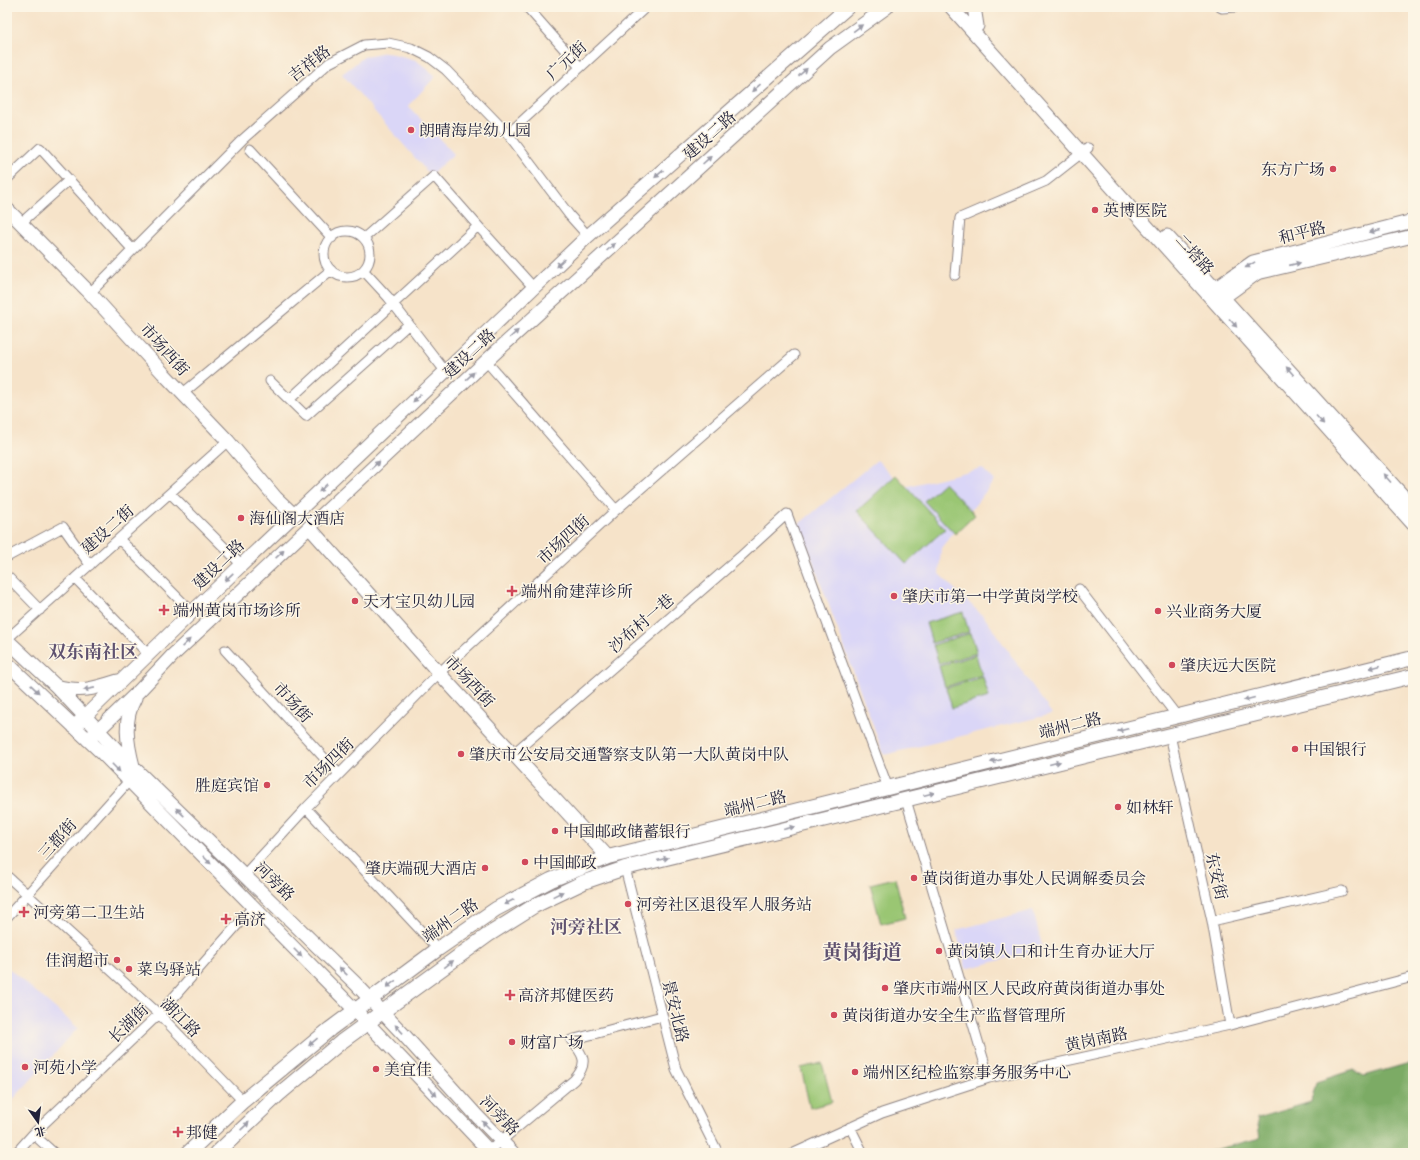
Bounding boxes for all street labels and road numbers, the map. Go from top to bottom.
street label: 广元街 [540,35,592,85]
street label: 吉祥路 [283,39,335,87]
street label: 建设二路 [677,105,741,165]
street label: 和平路 [1276,215,1328,249]
street label: 二塔路 [1170,228,1220,280]
street label: 市场西街 [135,317,195,381]
street label: 建设二路 [437,322,501,384]
street label: 建设二街 [75,499,139,559]
street label: 市场四街 [531,508,595,570]
street label: 建设二路 [187,533,249,595]
street label: 沙布村一巷 [603,588,679,658]
street label: 市场西街 [439,649,501,713]
street label: 市场街 [268,676,318,728]
street label: 端州二路 [1036,706,1104,744]
street label: 市场四街 [297,732,359,794]
street label: 端州二路 [721,784,789,822]
street label: 三都街 [32,813,82,865]
street label: 东安街 [1200,850,1234,902]
street label: 河旁路 [249,856,301,906]
street label: 端州二路 [417,892,483,948]
street label: 景安北路 [657,977,695,1045]
street label: 湖江路 [156,992,206,1042]
street label: 长湖街 [102,998,154,1048]
street label: 黄岗南路 [1062,1021,1130,1057]
street label: 河旁路 [475,1089,525,1141]

